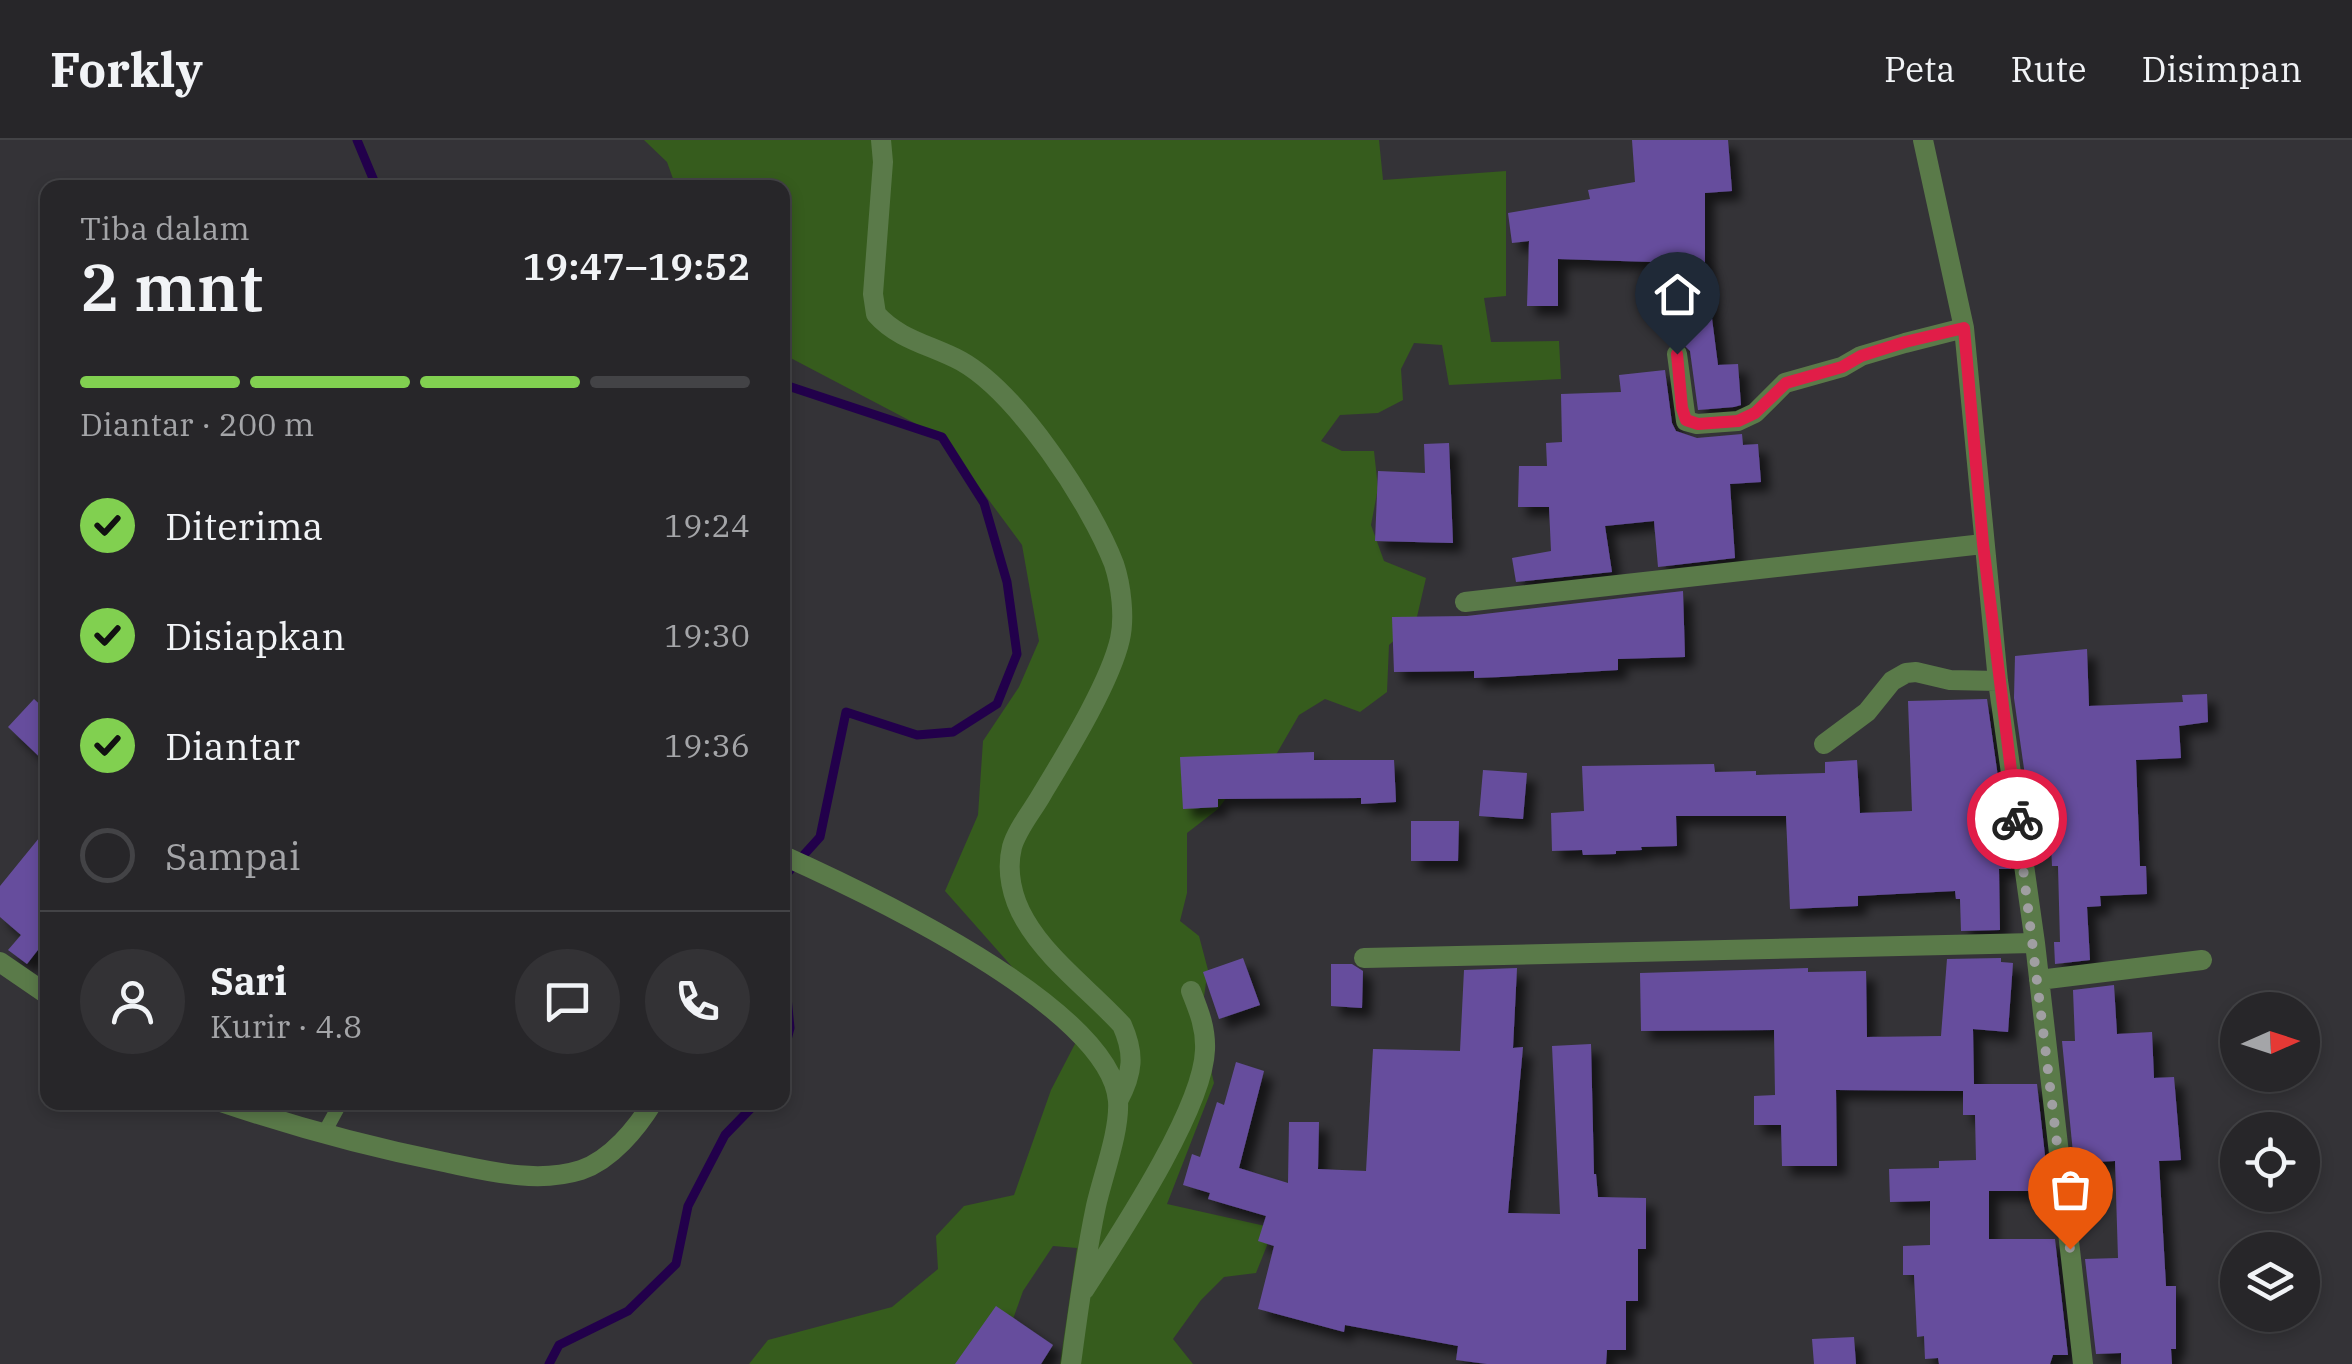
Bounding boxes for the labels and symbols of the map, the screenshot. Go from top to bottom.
pin [1635,252,1720,355]
courier [1967,769,2067,869]
north arrow [2220,992,2320,1092]
pin [2028,1147,2113,1250]

